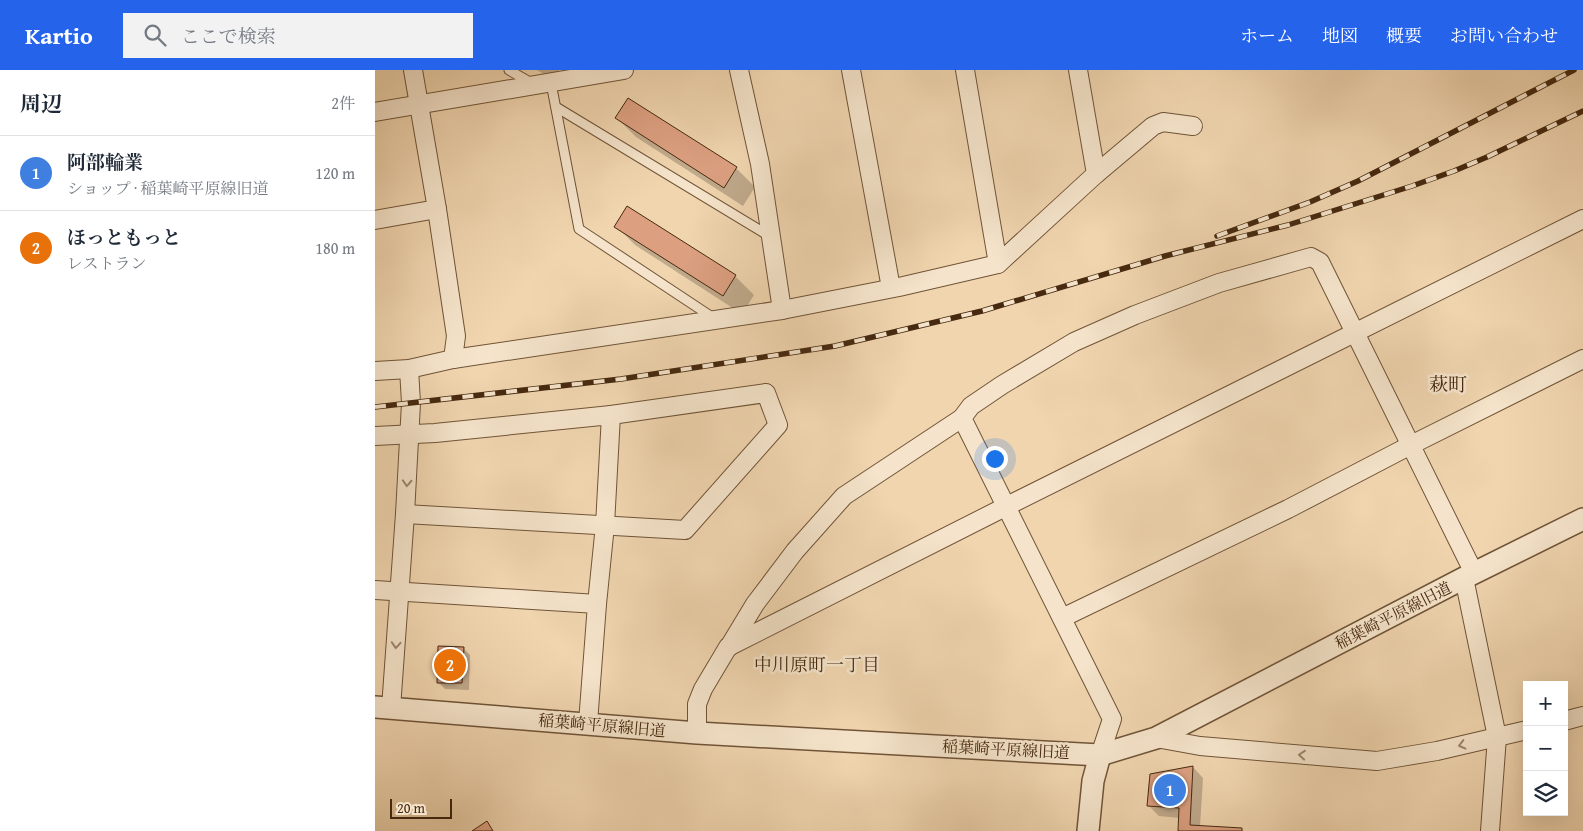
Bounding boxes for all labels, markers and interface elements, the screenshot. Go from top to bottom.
search box [123,13,473,58]
text: Kartio [25,18,93,53]
icon: search [141,21,169,49]
text: ここで検索 [181,22,276,50]
text: ホーム [1240,22,1294,49]
text: 地図 [1322,22,1358,49]
text: 概要 [1386,22,1422,49]
text: お問い合わせ [1450,22,1558,49]
text: 周辺 [20,88,62,119]
text: 2件 [331,91,355,115]
text: 阿部輪業 [67,148,143,176]
text: 1 [32,161,40,185]
text: 120 m [315,161,355,185]
text: ショップ · 稲葉崎平原線旧道 [67,176,268,200]
text: ほっともっと [67,223,181,251]
text: 2 [32,236,40,260]
text: 180 m [315,236,355,260]
text: レストラン [67,251,147,275]
district label: 萩町 [1429,370,1467,398]
your location [982,446,1008,472]
one-way arrow [401,479,412,487]
street label: 稲葉崎平原線旧道 [1331,575,1455,655]
one-way arrow [391,641,402,649]
pin: 2 [434,646,466,684]
district label: 中川原町一丁目 [754,651,880,678]
map controls [1523,681,1568,816]
button: + [1523,681,1568,726]
street label: 稲葉崎平原線旧道 [537,707,667,743]
button: − [1523,726,1568,771]
street label: 稲葉崎平原線旧道 [941,734,1071,764]
one-way arrow [1458,739,1467,750]
one-way arrow [1297,749,1305,760]
pin: 1 [1154,771,1186,809]
button: layers [1523,771,1568,816]
scale bar [390,796,453,819]
text: 20 m [397,798,425,818]

